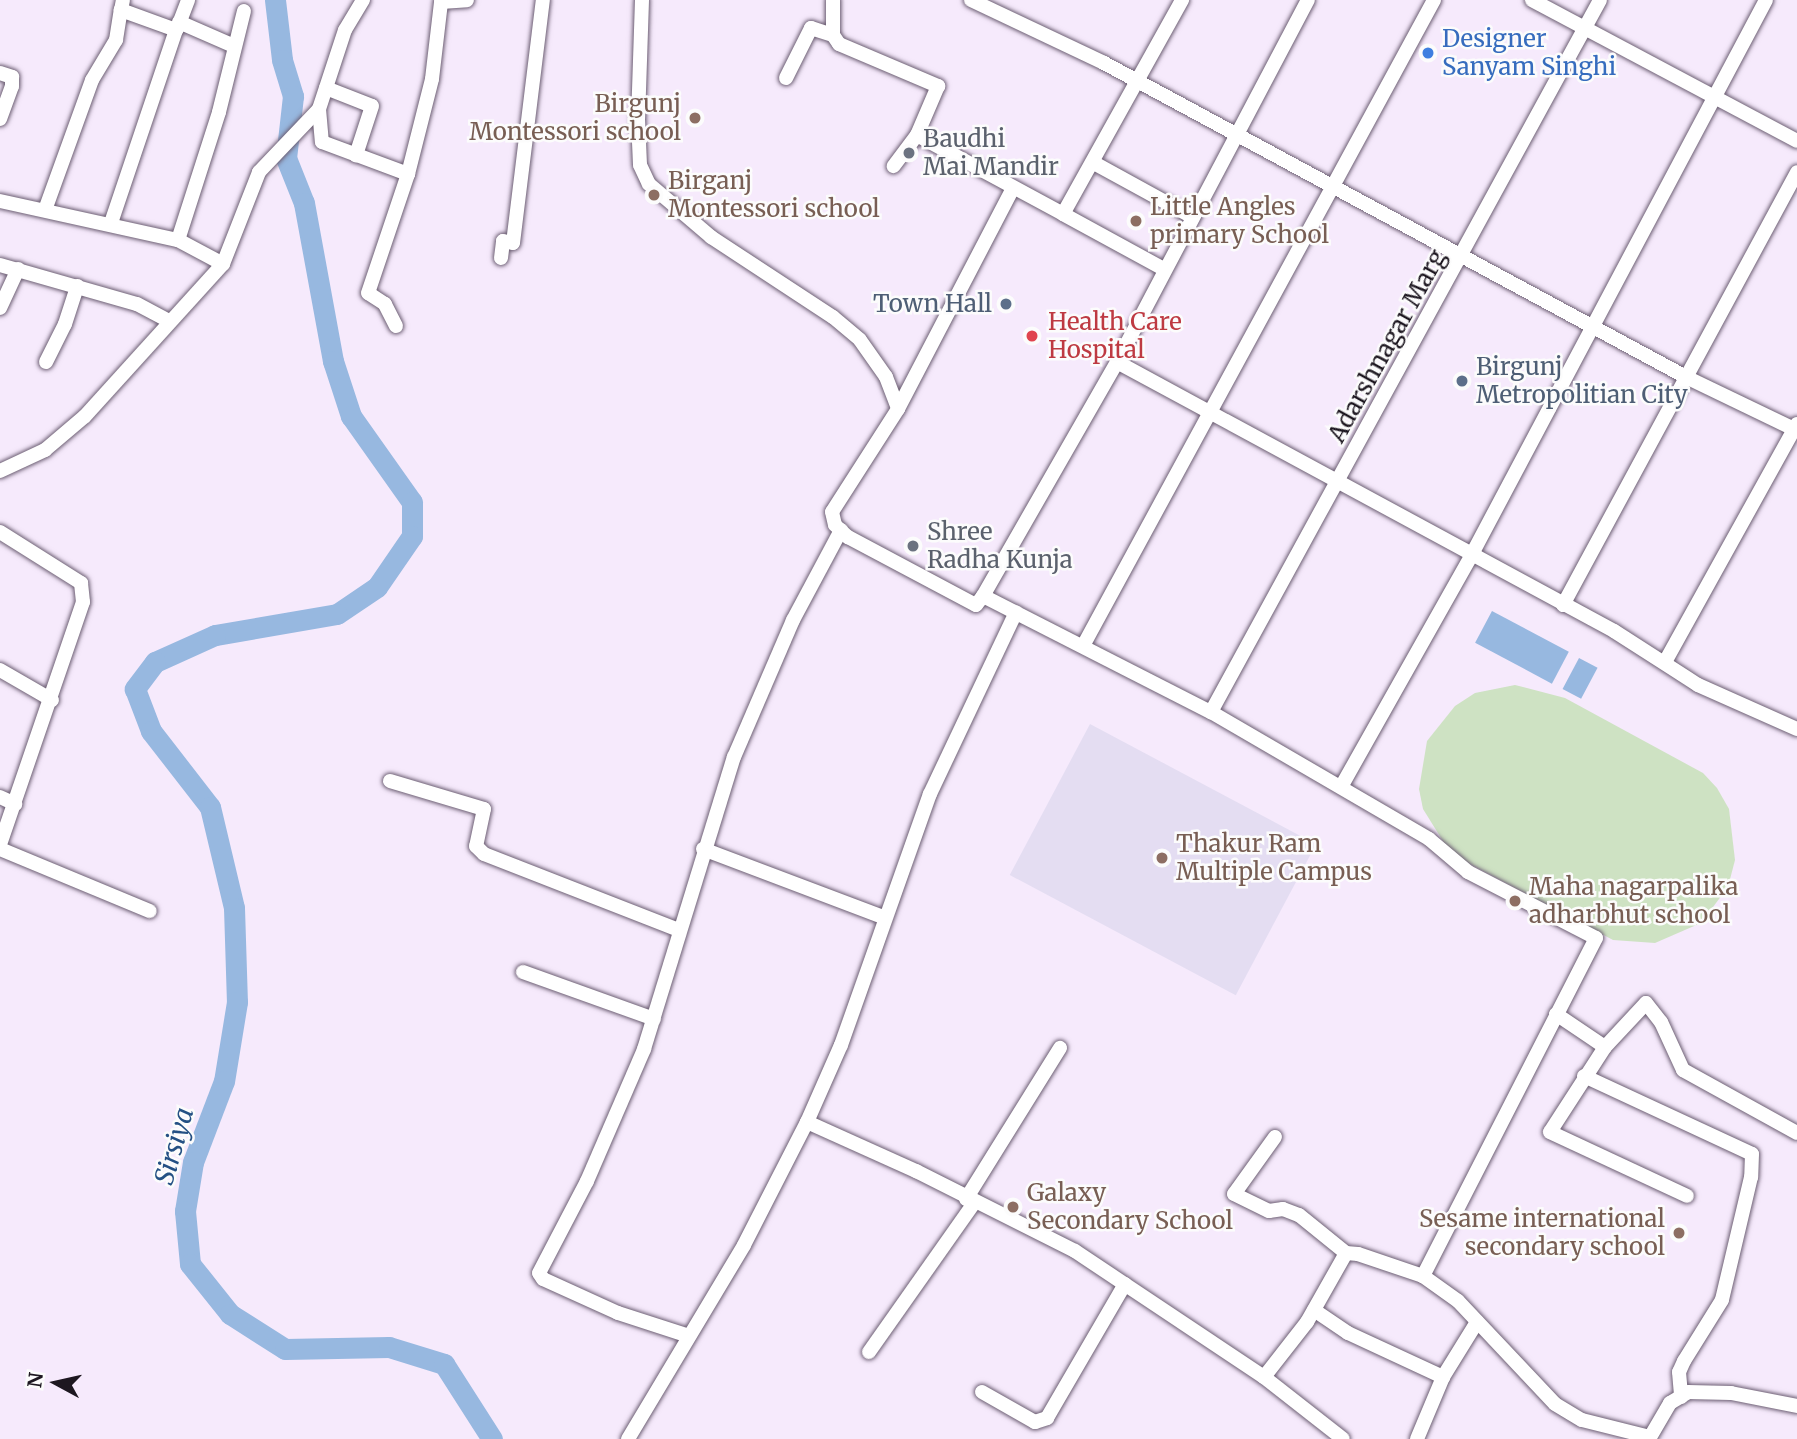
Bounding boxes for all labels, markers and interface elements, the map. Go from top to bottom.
place label: Designer Sanyam Singhi [1442,25,1616,81]
marker: Designer Sanyam Singhi [1420,45,1436,61]
place label: Birgunj Montessori school [469,90,681,146]
marker: Birgunj Montessori school [687,110,703,126]
place label: Baudhi Mai Mandir [923,125,1059,181]
marker: Baudhi Mai Mandir [901,145,917,161]
place label: Birganj Montessori school [668,167,880,223]
marker: Birganj Montessori school [646,187,662,203]
place label: Little Angles primary School [1150,193,1329,249]
marker: Little Angles primary School [1128,213,1144,229]
street label: Adarshnagar Marg [1322,245,1452,447]
place label: Town Hall [873,290,992,318]
marker: Town Hall [998,296,1014,312]
place label: Health Care Hospital [1048,308,1182,364]
marker: Health Care Hospital [1022,326,1042,346]
place label: Birgunj Metropolitian City [1476,353,1688,409]
marker: Birgunj Metropolitian City [1454,373,1470,389]
place label: Shree Radha Kunja [927,518,1073,574]
marker: Shree Radha Kunja [905,538,921,554]
place label: Thakur Ram Multiple Campus [1176,830,1372,886]
marker: Thakur Ram Multiple Campus [1154,850,1170,866]
place label: Maha nagarpalika adharbhut school [1529,873,1738,929]
marker: Maha nagarpalika adharbhut school [1507,893,1523,909]
water label: Sirsiya [148,1104,200,1188]
place label: Galaxy Secondary School [1027,1179,1233,1235]
marker: Galaxy Secondary School [1005,1199,1021,1215]
place label: Sesame international secondary school [1419,1205,1665,1261]
marker: Sesame international secondary school [1671,1225,1687,1241]
north arrow [21,1348,91,1418]
text: N [22,1371,48,1389]

